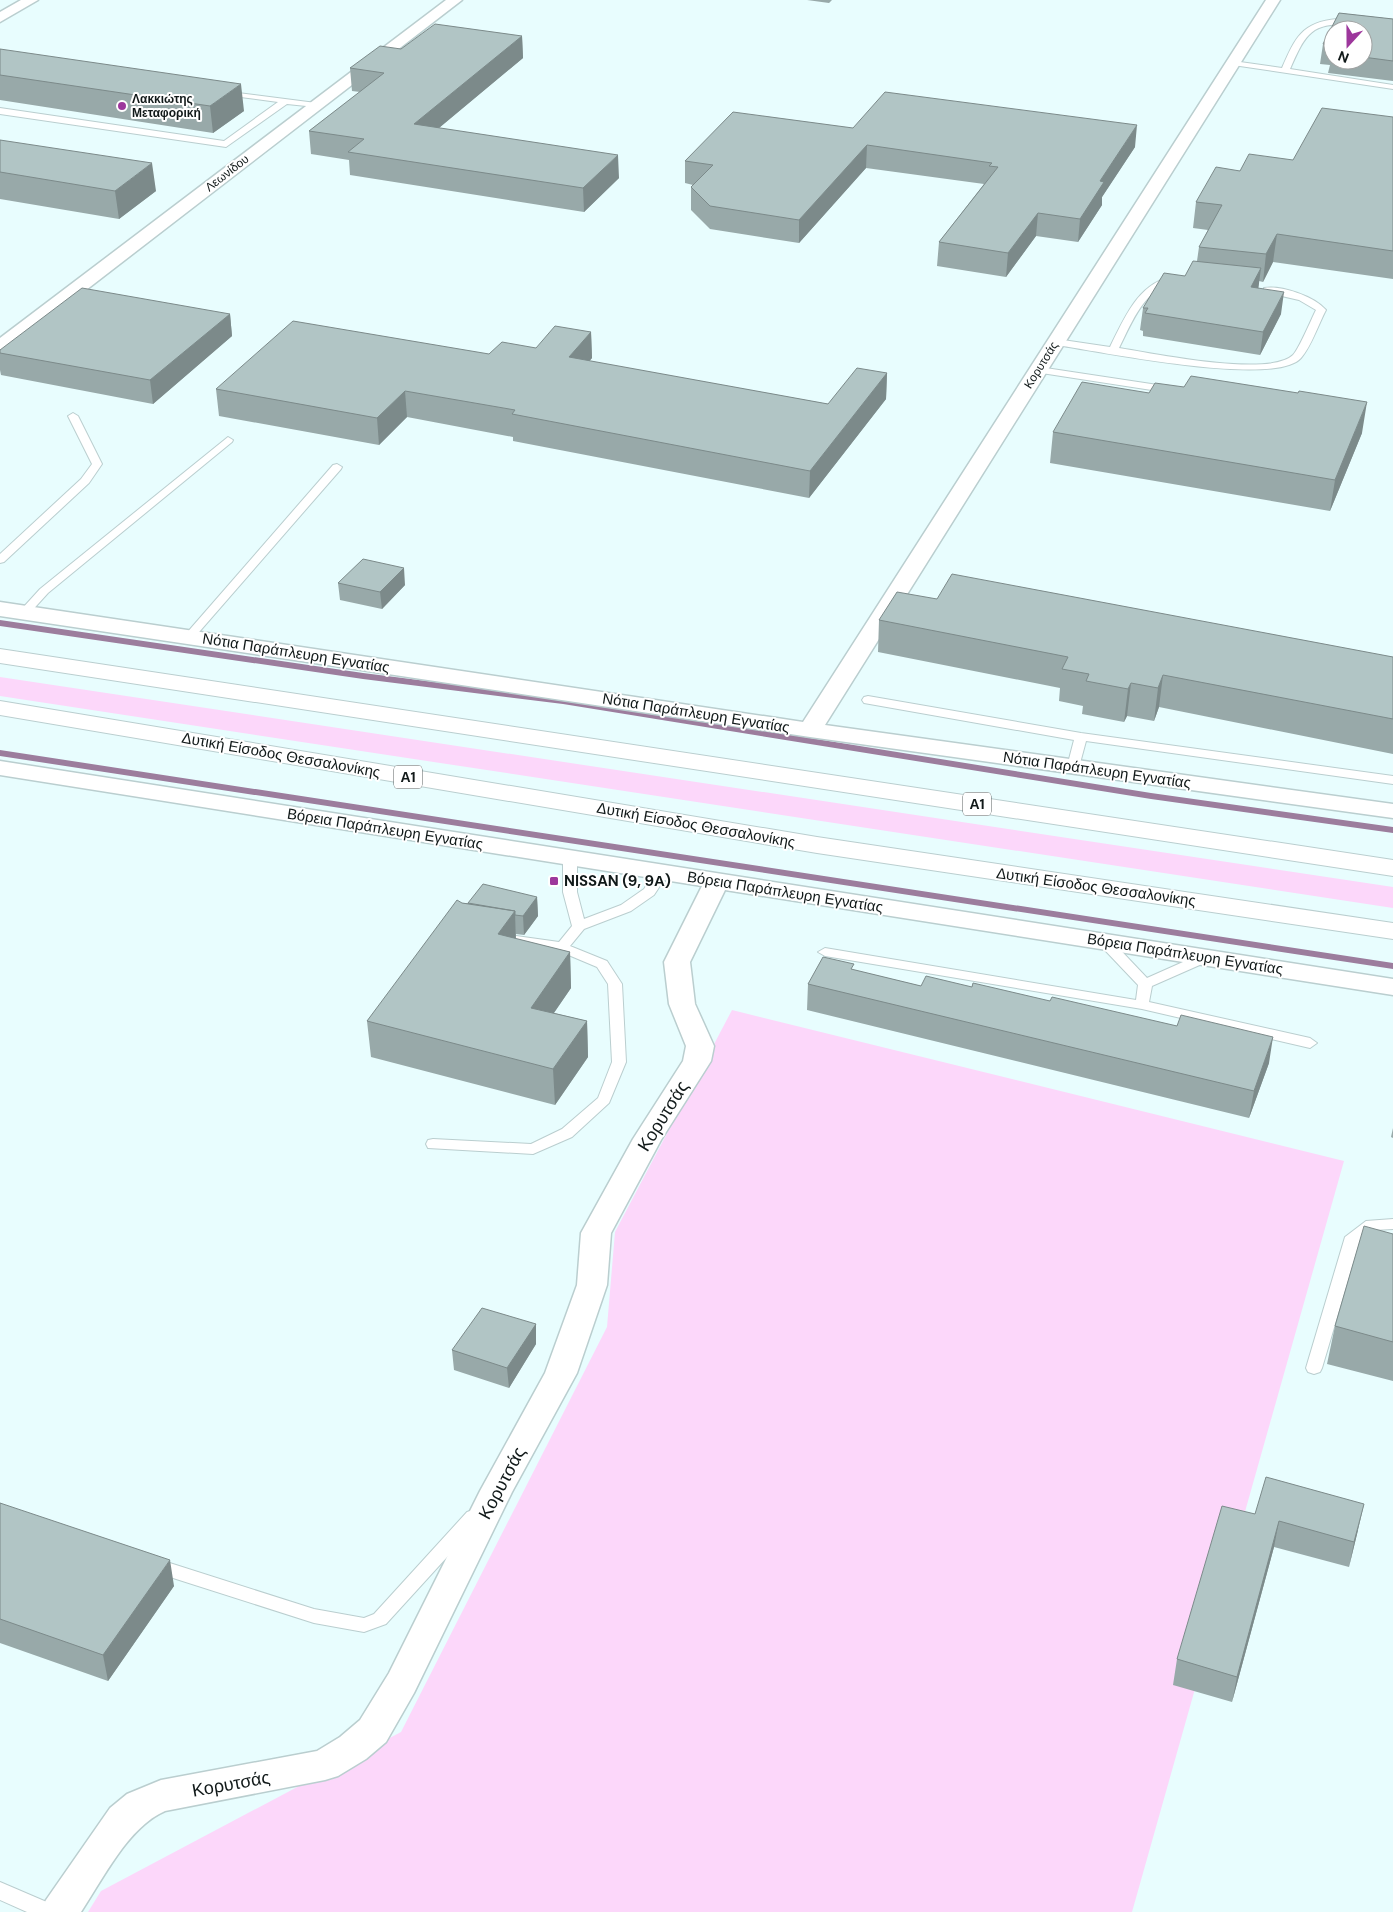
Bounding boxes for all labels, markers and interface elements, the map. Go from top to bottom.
north arrow [1323,20,1373,70]
text: N [1335,47,1351,67]
place label: Λακκιώτης Μεταφορική [132,91,201,121]
marker: Λακκιώτης Μεταφορική [116,100,128,112]
street label: Λεωνίδου [202,151,252,195]
street label: Κορυτσάς [1020,338,1062,392]
street label: Νότια Παράπλευρη Εγνατίας [201,628,391,678]
street label: Νότια Παράπλευρη Εγνατίας [601,688,791,738]
street label: Δυτική Είσοδος Θεσσαλονίκης [180,728,382,782]
street label: Νότια Παράπλευρη Εγνατίας [1002,747,1192,793]
road number: Α1 [394,766,422,789]
road number: Α1 [963,792,991,816]
street label: Δυτική Είσοδος Θεσσαλονίκης [595,798,797,852]
street label: Βόρεια Παράπλευρη Εγνατίας [286,804,484,854]
street label: Δυτική Είσοδος Θεσσαλονίκης [995,863,1197,911]
street label: Βόρεια Παράπλευρη Εγνατίας [686,867,884,917]
place label: NISSAN (9, 9Α) [564,871,671,891]
marker: NISSAN (9, 9Α) [548,875,560,887]
street label: Βόρεια Παράπλευρη Εγνατίας [1086,929,1284,979]
street label: Κορυτσάς [632,1076,694,1156]
street label: Κορυτσάς [473,1442,531,1523]
street label: Κορυτσάς [190,1765,272,1803]

